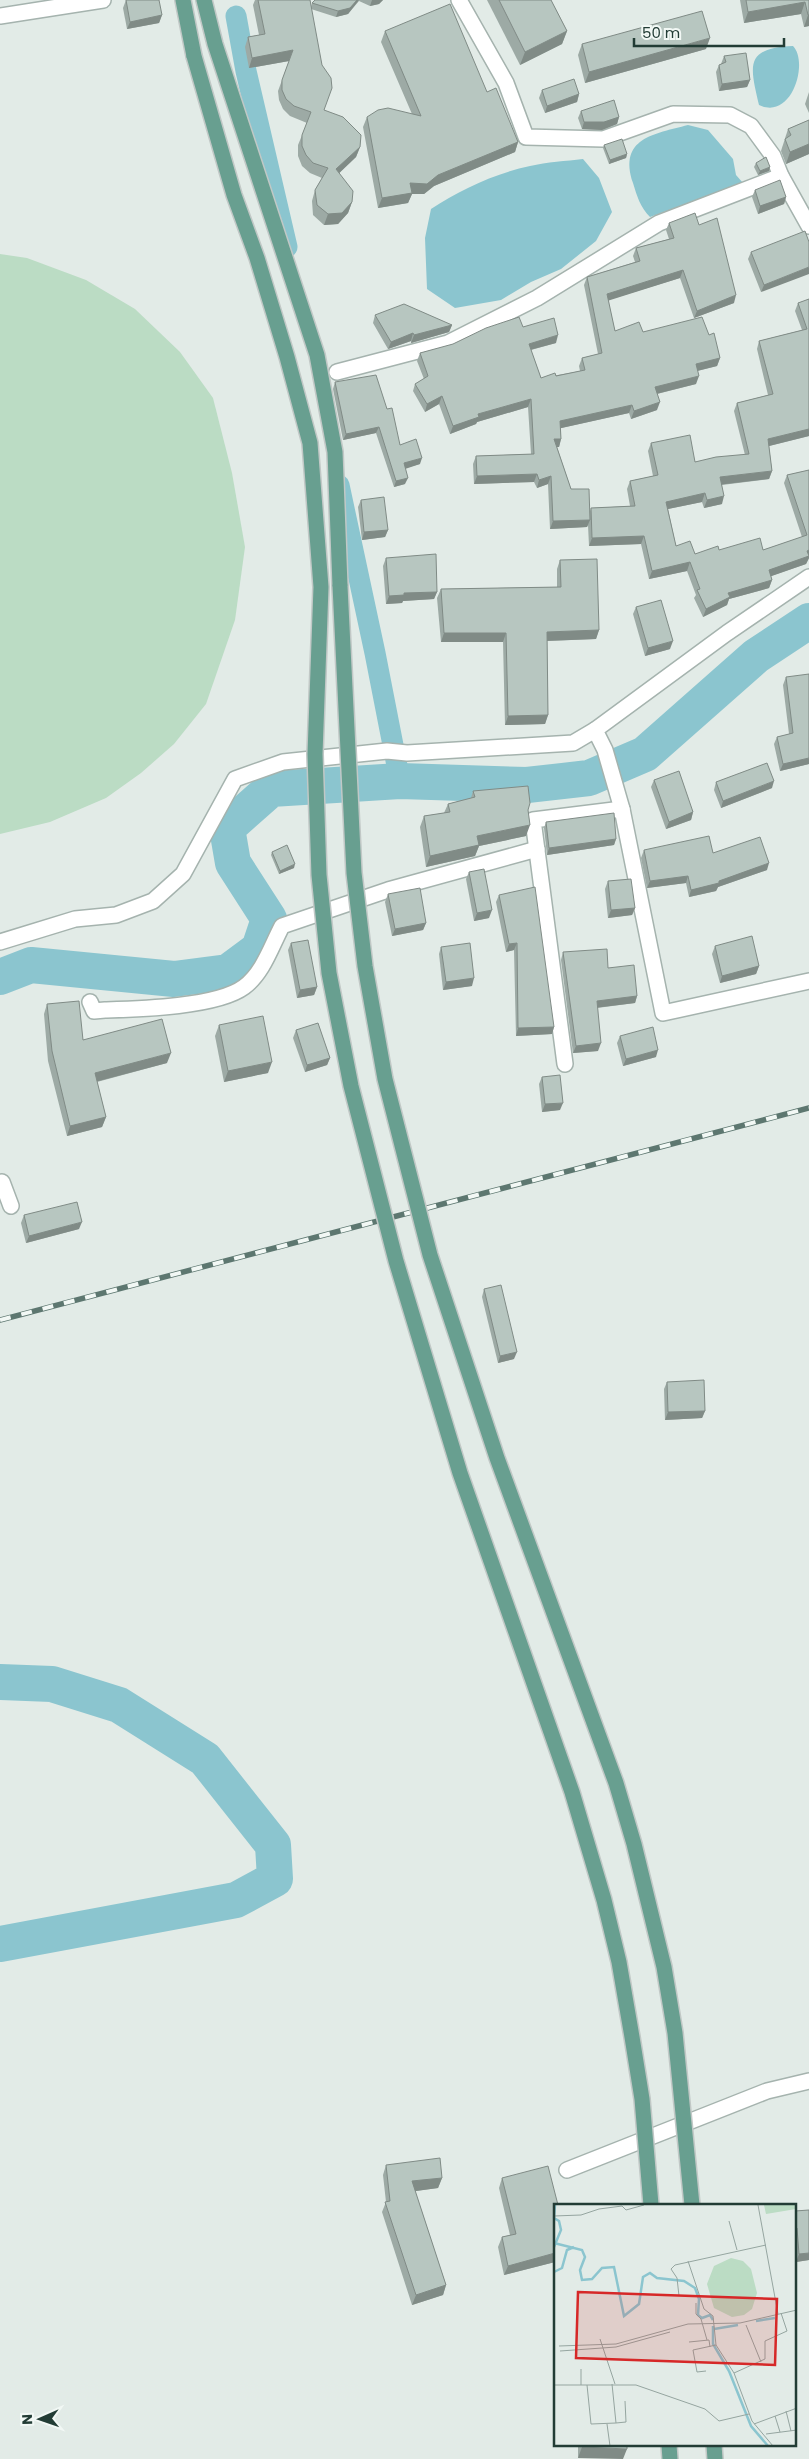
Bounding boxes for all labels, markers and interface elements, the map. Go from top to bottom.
scale bar [634,15,784,47]
text: 50 m [642,22,680,43]
inset map [554,2204,796,2446]
north arrow [15,2394,65,2444]
text: N [17,2414,37,2425]

